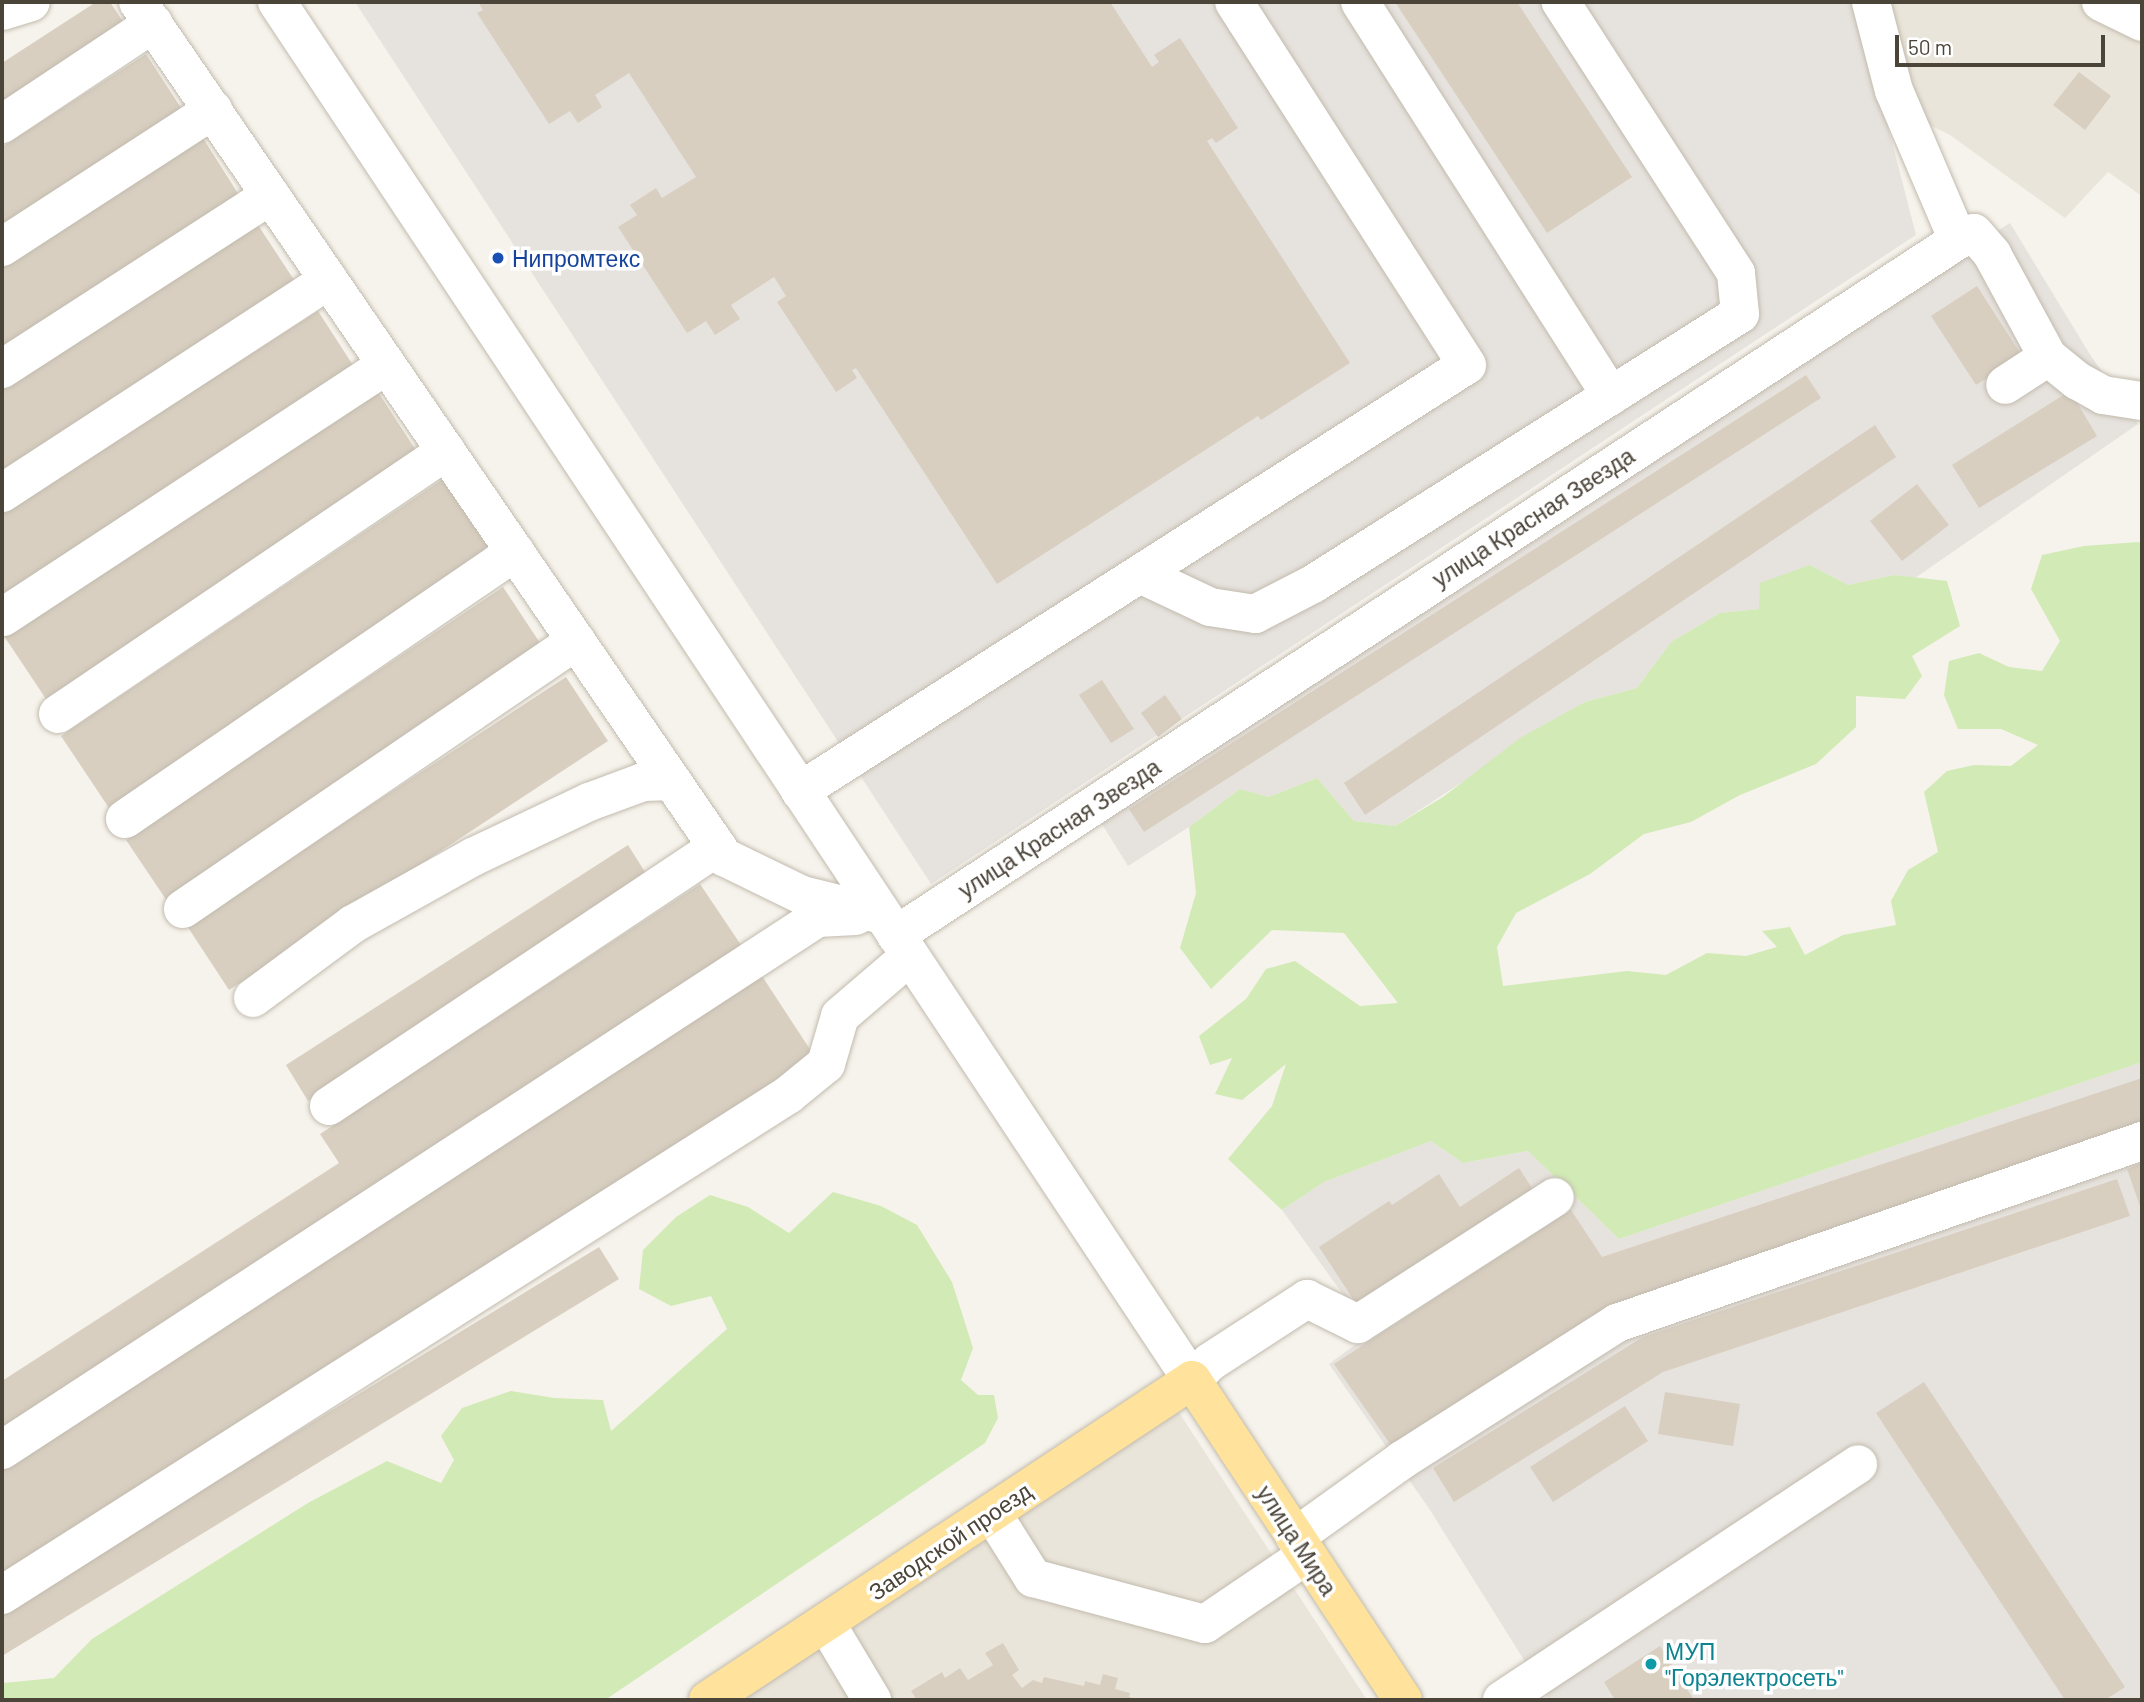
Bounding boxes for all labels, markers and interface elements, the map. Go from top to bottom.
scale bar [1899,21,2109,65]
text: 50 m [1908,34,1952,59]
place label: Нипромтекс [512,244,640,272]
marker: Нипромтекс [490,250,506,266]
street label: улица Красная Звезда [1427,441,1639,593]
street label: улица Красная Звезда [953,752,1165,904]
street label: Заводской проезд [863,1476,1037,1606]
street label: улица Мира [1251,1480,1343,1600]
place label: МУП "Горэлектросеть" [1665,1637,1844,1691]
marker: МУП "Горэлектросеть" [1643,1656,1659,1672]

